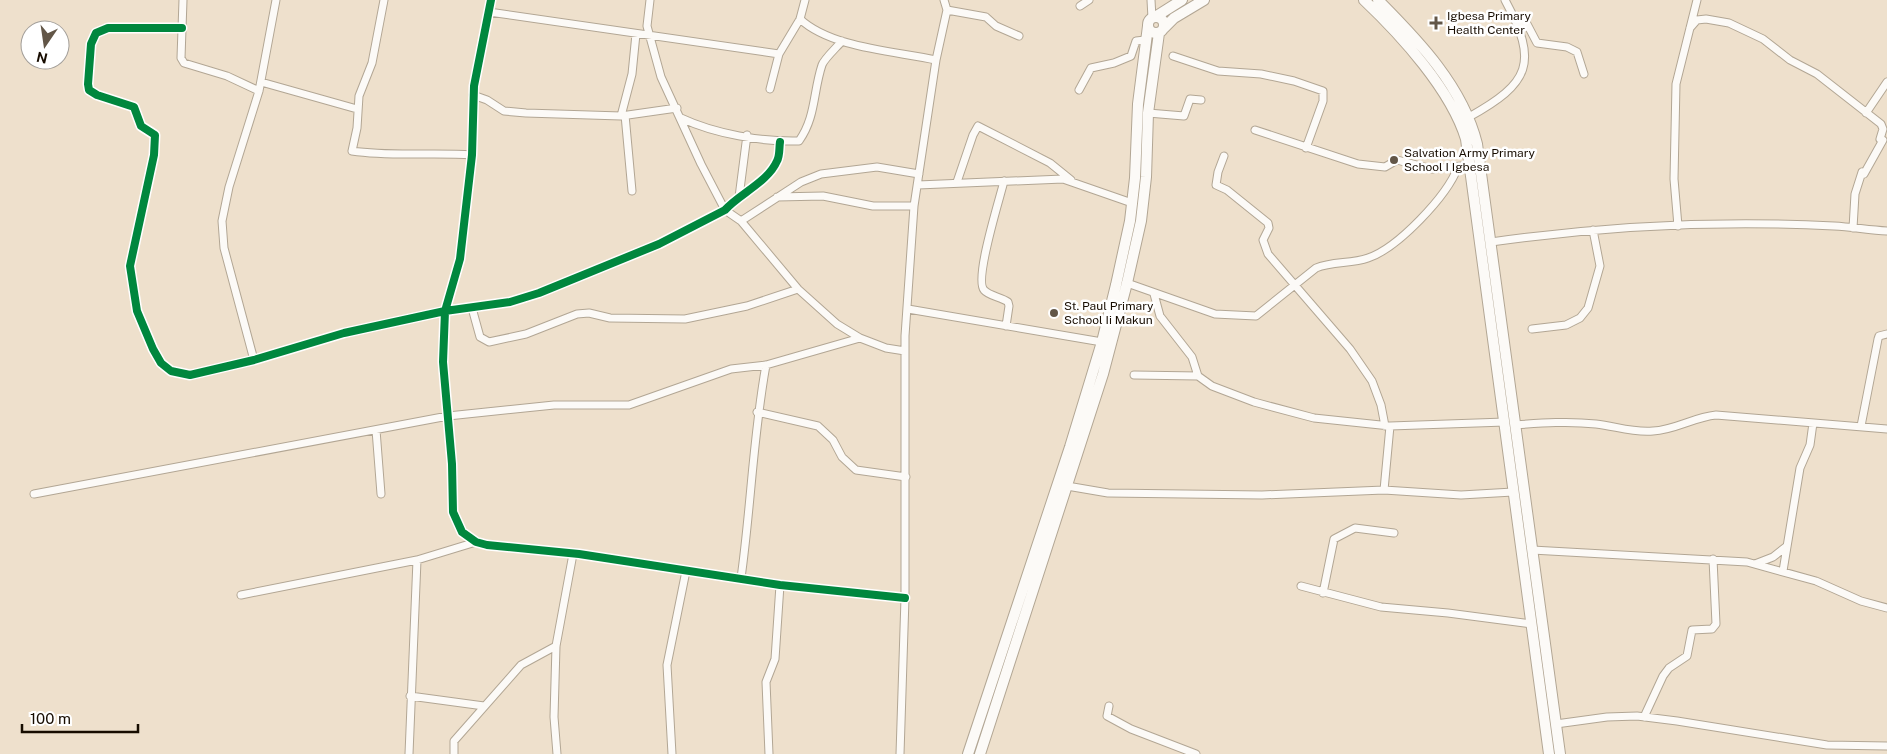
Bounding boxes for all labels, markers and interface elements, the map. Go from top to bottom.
place label: Igbesa Primary Health Center [1447,9,1532,37]
marker: Igbesa Primary Health Center [1429,16,1443,30]
north arrow [20,20,70,70]
text: N [35,49,49,67]
place label: Salvation Army Primary School I Igbesa [1404,146,1535,174]
marker: Salvation Army Primary School I Igbesa [1388,154,1400,166]
place label: St. Paul Primary School Ii Makun [1064,299,1154,327]
marker: St. Paul Primary School Ii Makun [1048,307,1060,319]
scale bar [22,702,139,734]
text: 100 m [30,710,71,727]

